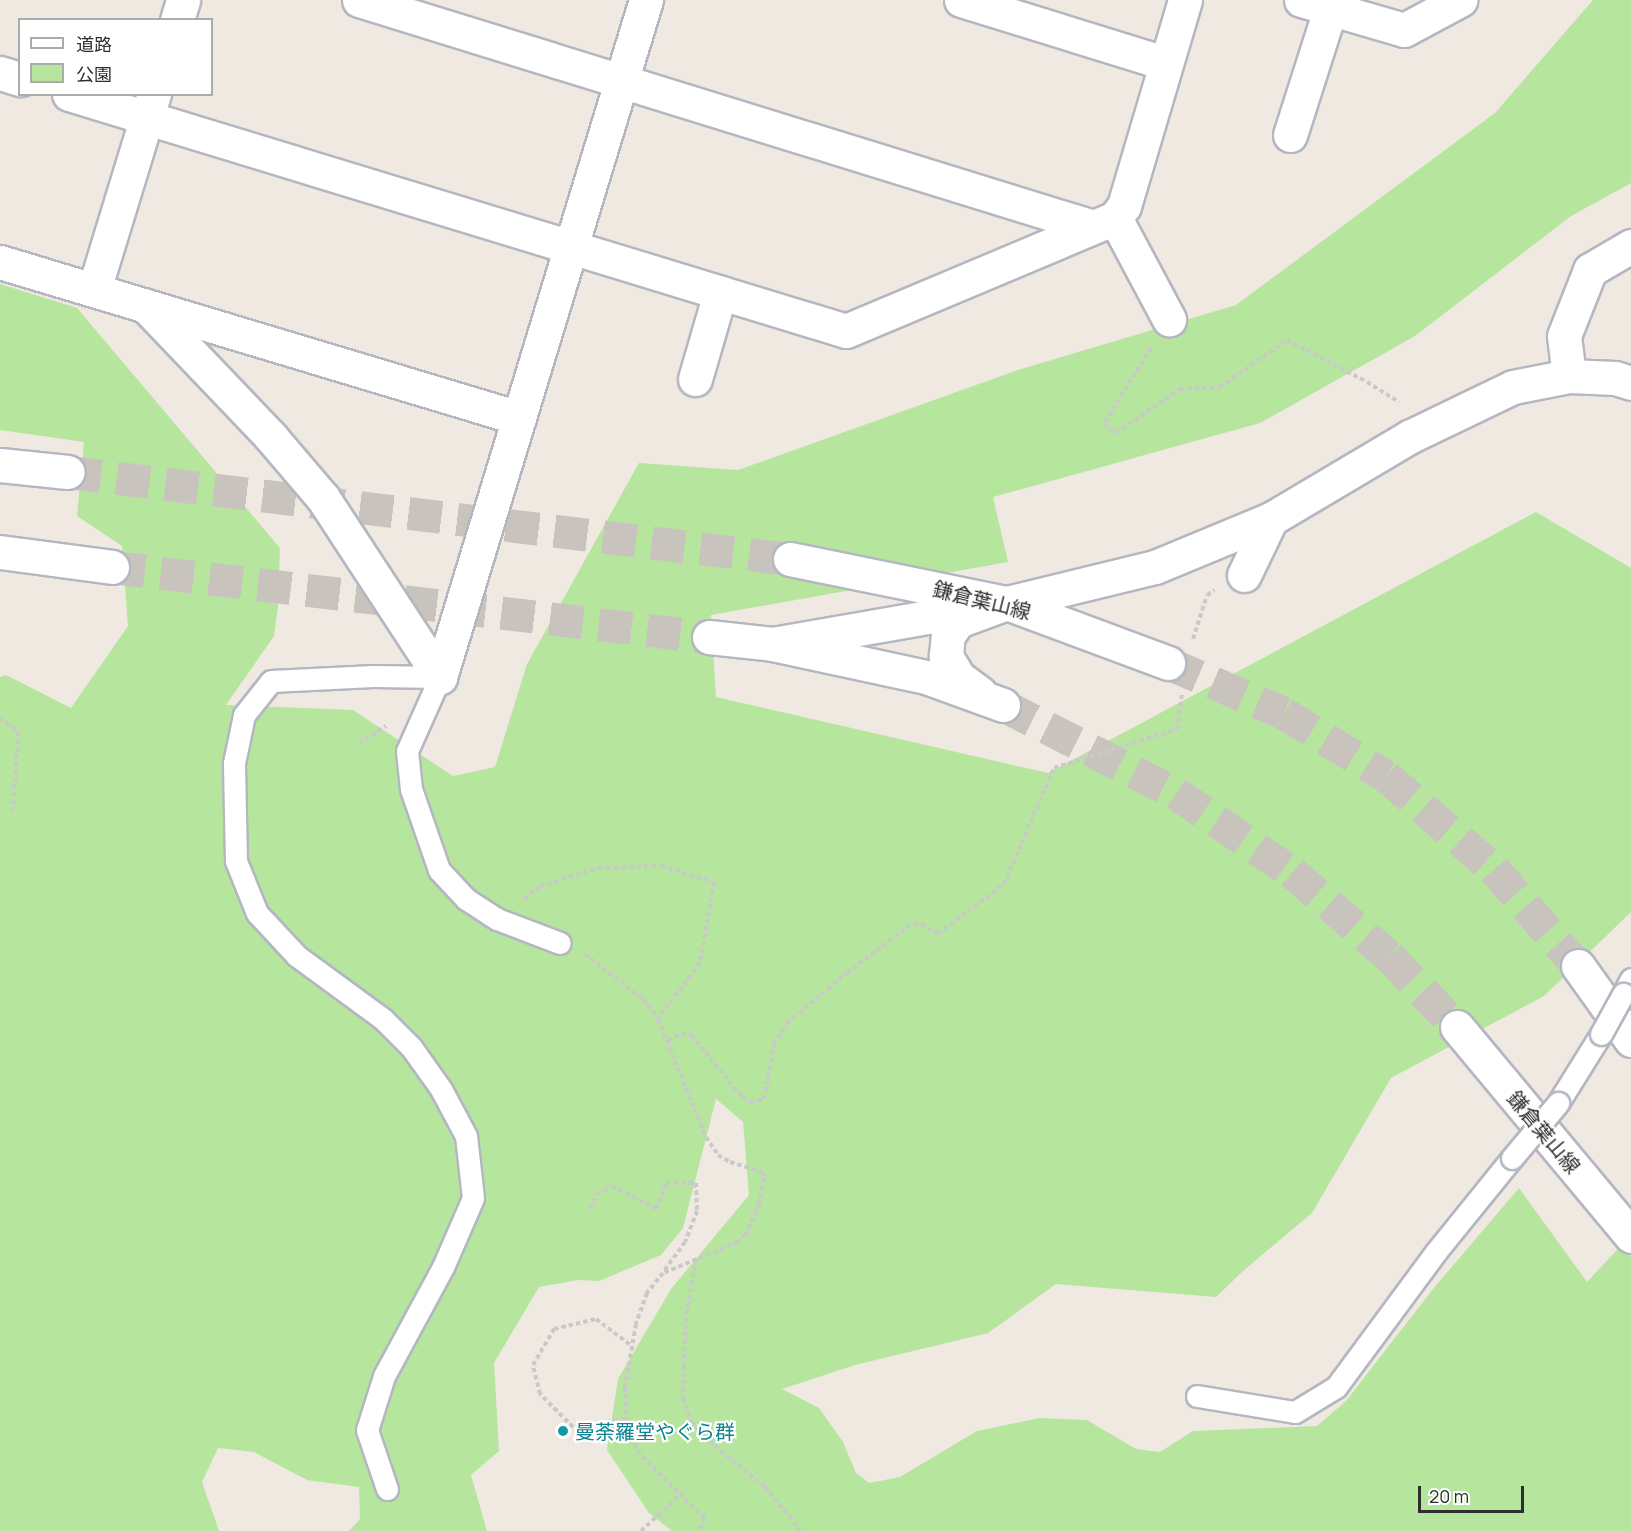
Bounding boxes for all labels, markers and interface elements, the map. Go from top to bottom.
legend [18,18,213,96]
text: 道路 [76,32,112,56]
text: 公園 [76,62,112,86]
street label: 鎌倉葉山線 [931,576,1033,624]
street label: 鎌倉葉山線 [1503,1086,1585,1178]
place label: 曼荼羅堂やぐら群 [575,1419,735,1443]
marker: 曼荼羅堂やぐら群 [556,1424,570,1438]
scale bar [1421,1474,1528,1512]
text: 20 m [1429,1484,1469,1508]

